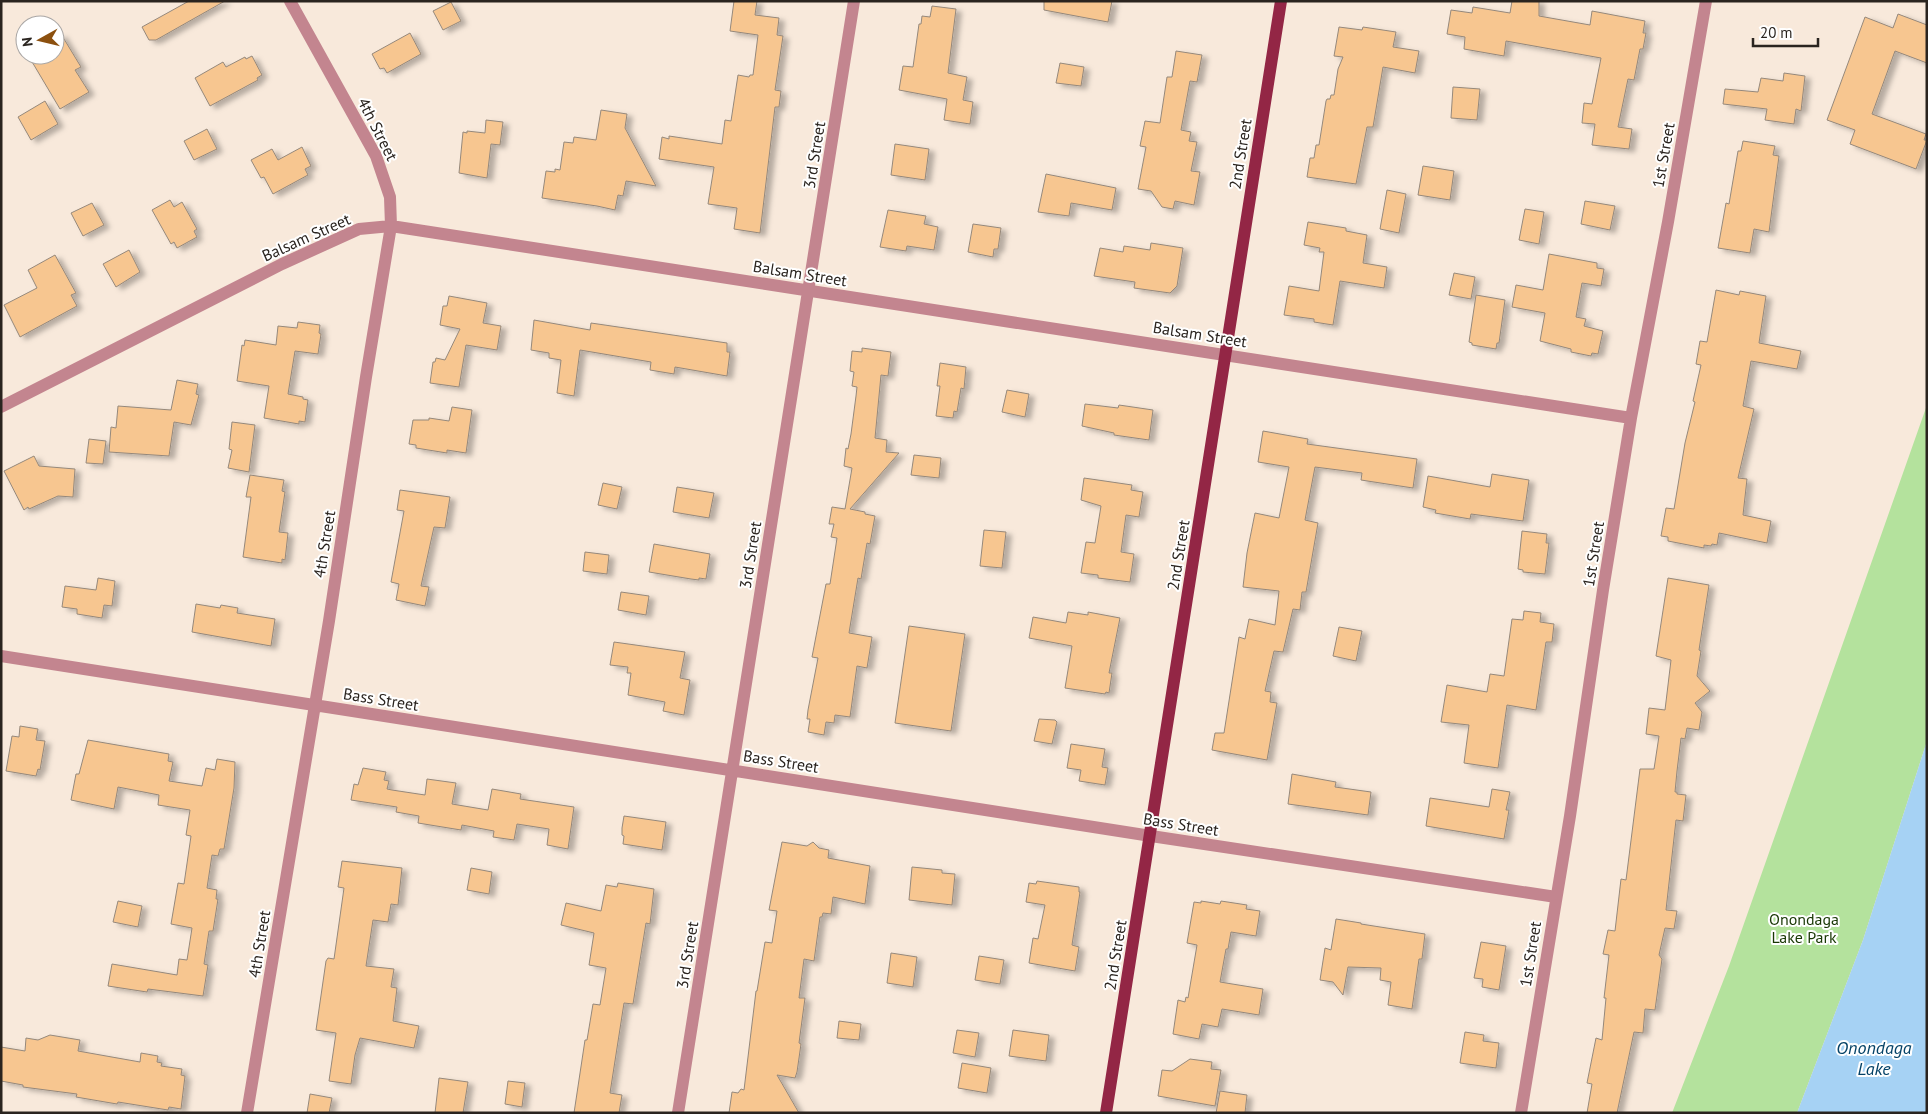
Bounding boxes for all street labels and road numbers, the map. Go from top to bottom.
street label: 4th Street [354,94,403,164]
street label: 2nd Street [1225,117,1256,191]
street label: 3rd Street [799,119,829,190]
street label: 1st Street [1647,120,1679,189]
street label: Balsam Street [259,208,354,265]
street label: Balsam Street [752,256,849,290]
street label: Balsam Street [1152,317,1249,351]
street label: 4th Street [309,508,339,579]
street label: 2nd Street [1163,518,1194,592]
street label: 3rd Street [735,519,765,590]
street label: 1st Street [1578,519,1608,588]
street label: Bass Street [342,683,421,715]
street label: Bass Street [742,745,821,777]
street label: Bass Street [1142,808,1221,840]
street label: 4th Street [244,908,274,979]
street label: 2nd Street [1100,918,1131,992]
street label: 3rd Street [672,919,702,990]
street label: 1st Street [1515,919,1545,988]

